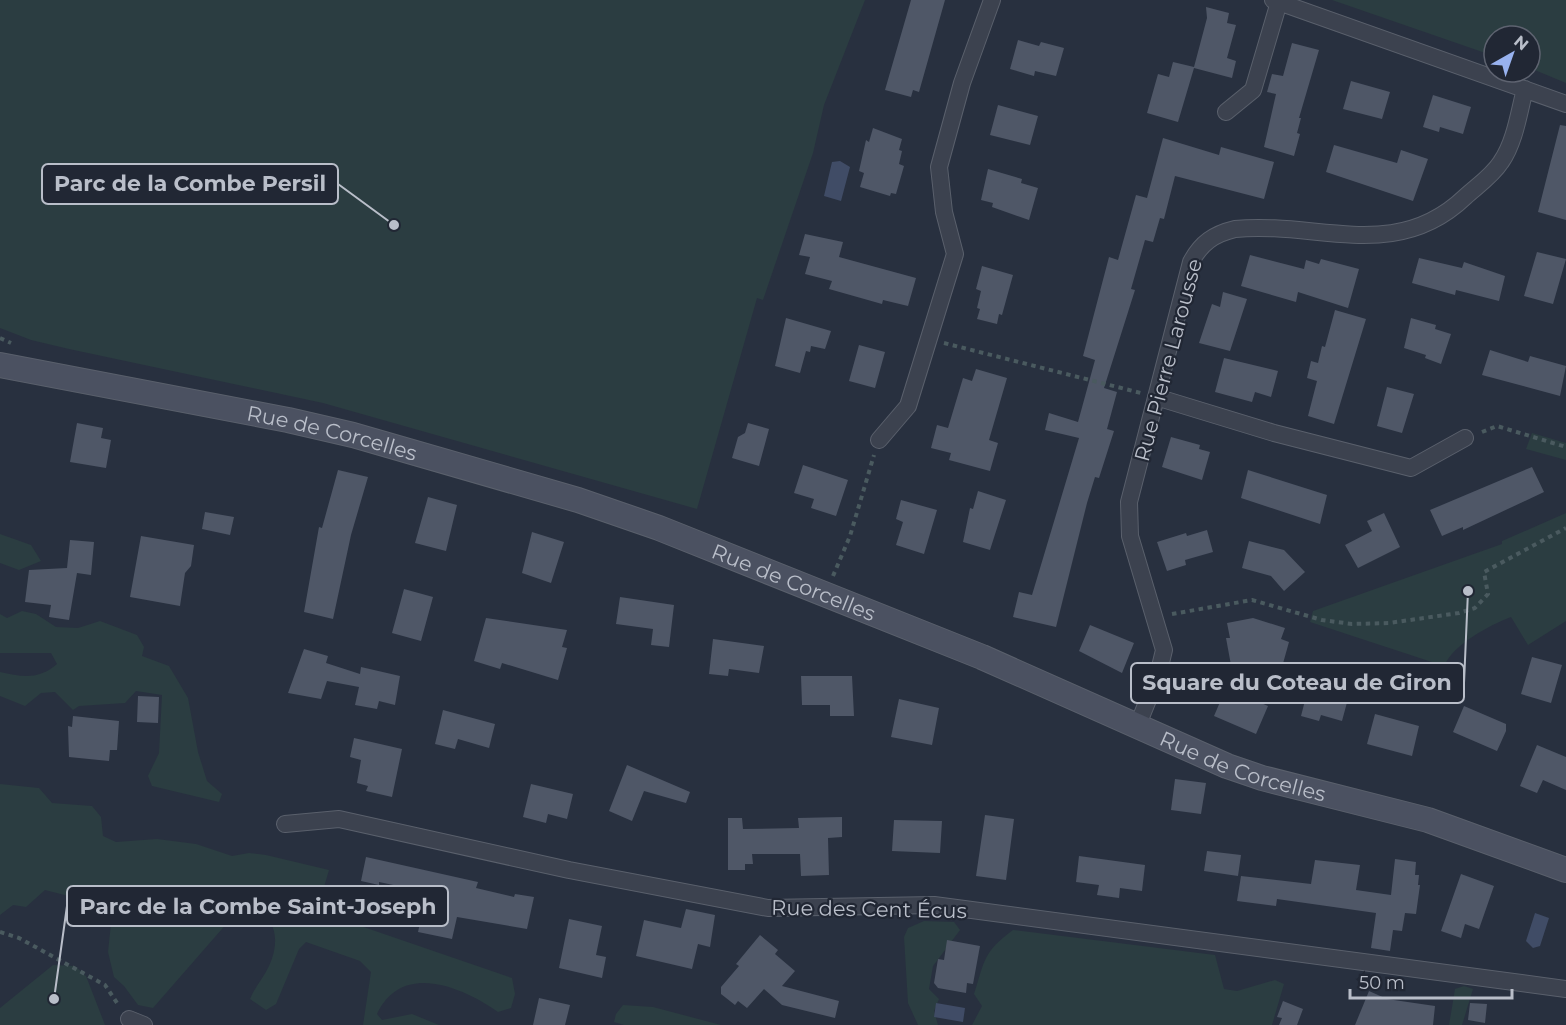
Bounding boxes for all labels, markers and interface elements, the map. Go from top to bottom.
north arrow [1482,24,1542,84]
text: N [1510,31,1532,54]
callout: Parc de la Combe Persil [42,164,338,204]
text: Parc de la Combe Persil [54,170,326,197]
street label: Rue Pierre Larousse [1129,256,1207,464]
street label: Rue de Corcelles [245,400,420,465]
street label: Rue de Corcelles [708,538,879,626]
callout: Square du Coteau de Giron [1131,663,1464,703]
text: Square du Coteau de Giron [1142,669,1452,696]
street label: Rue de Corcelles [1156,725,1328,806]
callout: Parc de la Combe Saint-Joseph [67,886,448,926]
text: Parc de la Combe Saint-Joseph [79,893,437,920]
street label: Rue des Cent Écus [771,895,967,923]
scale bar [1350,962,1512,1000]
text: 50 m [1359,972,1405,994]

